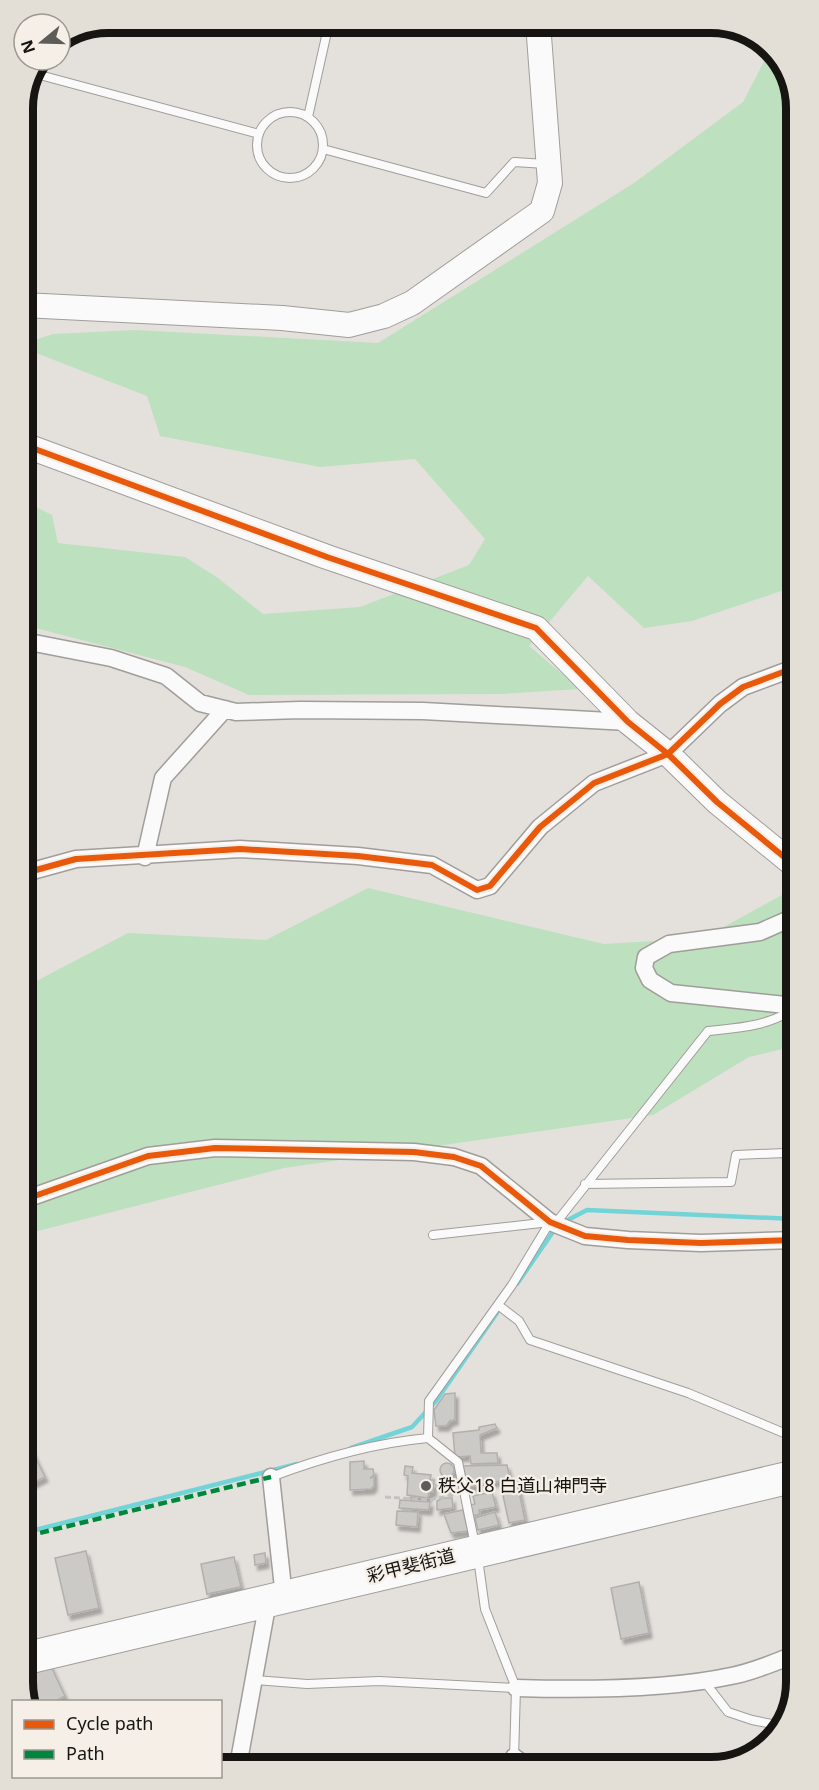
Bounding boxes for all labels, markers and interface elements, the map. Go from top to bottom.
north arrow [12,12,72,72]
text: N [15,37,40,57]
place label: 秩父18 白道山神門寺 [438,1473,607,1497]
marker: 秩父18 白道山神門寺 [419,1479,433,1493]
street label: 彩甲斐街道 [364,1542,457,1588]
legend [12,1700,222,1778]
text: Cycle path [66,1711,153,1735]
text: Path [66,1741,105,1765]

